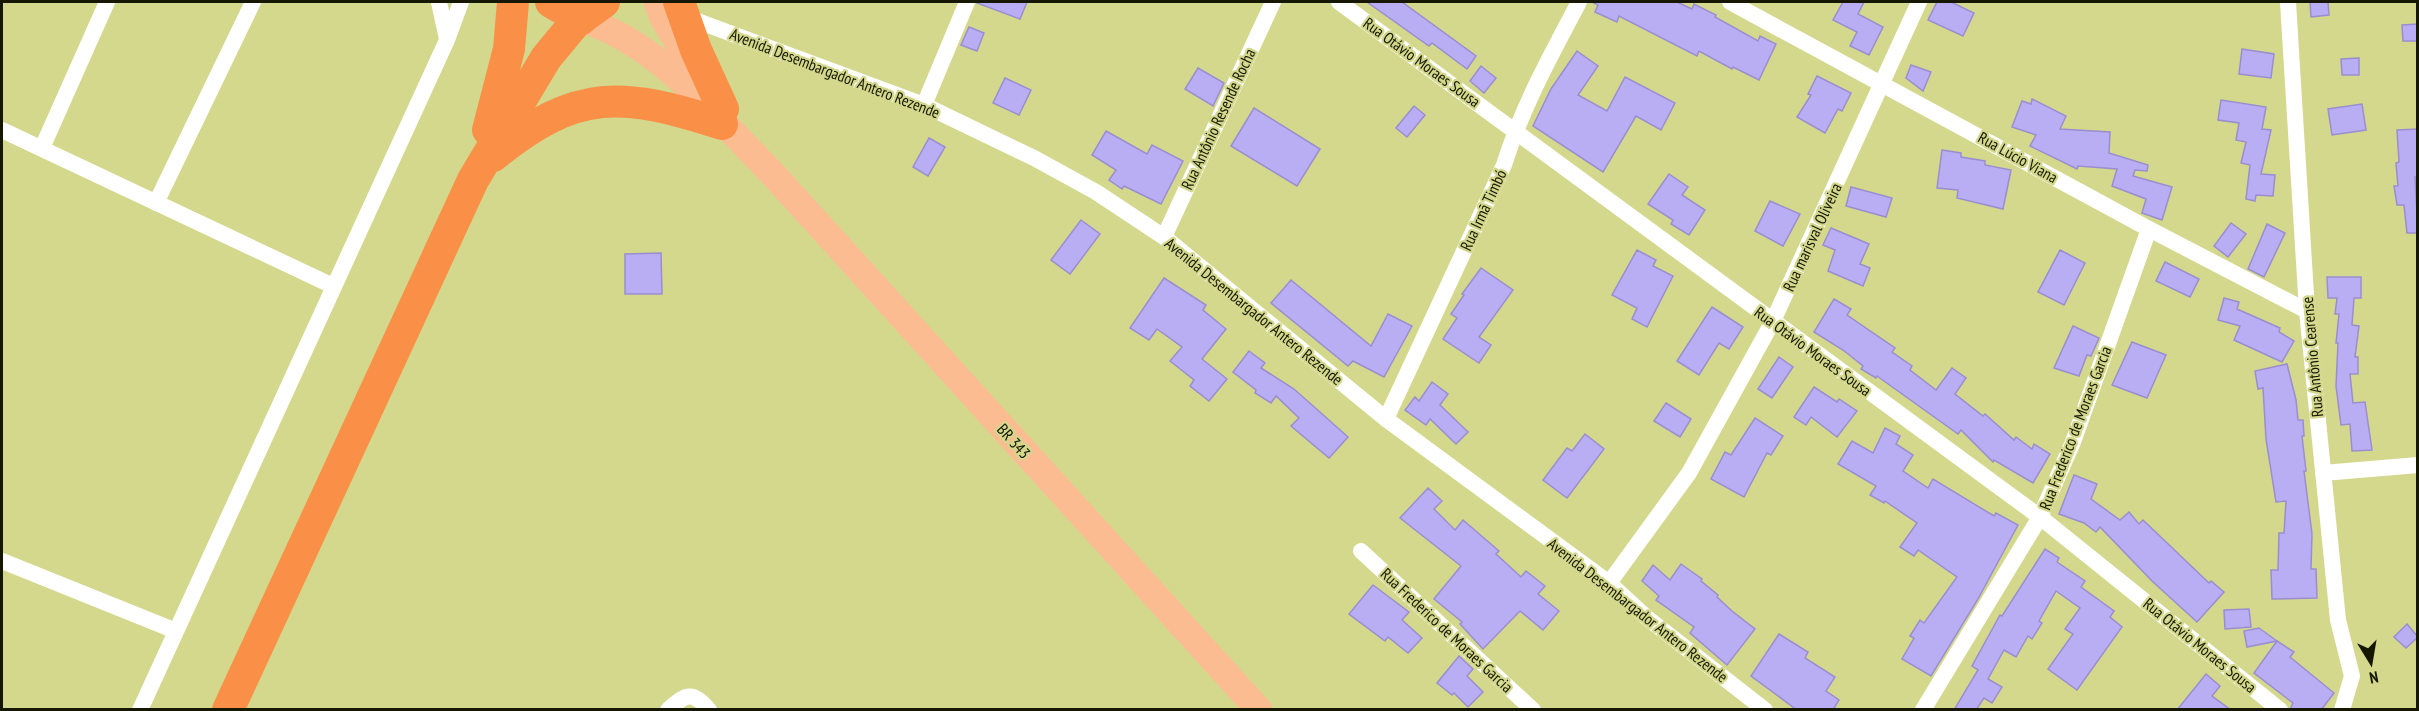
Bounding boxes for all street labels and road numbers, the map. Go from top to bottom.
street label: Rua Otávio Moraes Sousa [1360,13,1484,111]
street label: Avenida Desembargador Antero Rezende [727,24,943,122]
street label: Rua Antônio Resende Rocha [1177,45,1259,193]
street label: Rua Lúcio Viana [1975,127,2061,187]
street label: Rua Irmã Timbó [1456,166,1511,254]
street label: Rua marisval Oliveira [1778,180,1846,294]
street label: Avenida Desembargador Antero Rezende [1161,233,1347,389]
street label: Rua Antônio Cearense [2297,296,2327,418]
street label: Rua Otávio Moraes Sousa [1751,302,1875,400]
street label: Rua Frederico de Moraes Garcia [2035,343,2115,513]
street label: BR 343 [993,419,1035,463]
street label: Avenida Desembargador Antero Rezende [1544,533,1732,687]
street label: Rua Frederico de Moraes Garcia [1377,563,1517,697]
street label: Rua Otávio Moraes Sousa [2139,593,2261,697]

